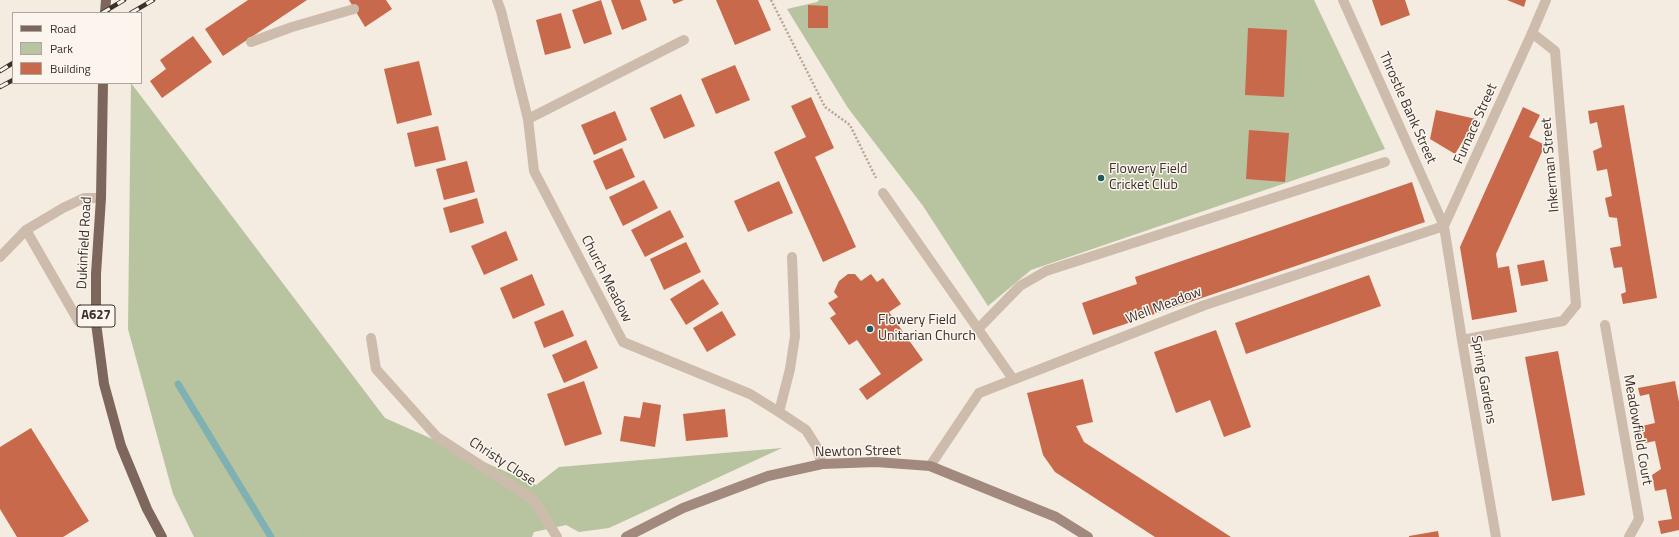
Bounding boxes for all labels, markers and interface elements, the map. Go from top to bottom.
legend [12,12,142,84]
text: Road [50,19,76,38]
text: Park [50,39,73,58]
street label: Throstle Bank Street [1375,49,1439,167]
text: Building [50,59,91,78]
street label: Furnace Street [1451,81,1501,167]
street label: Inkerman Street [1539,117,1563,213]
place label: Flowery Field Cricket Club [1109,162,1187,194]
marker: Flowery Field Cricket Club [1096,173,1106,183]
street label: Dukinfield Road [74,196,96,290]
street label: Church Meadow [577,233,635,325]
street label: Well Meadow [1124,284,1204,328]
road number: A627 [77,305,115,327]
place label: Flowery Field Unitarian Church [878,313,976,346]
marker: Flowery Field Unitarian Church [865,324,875,334]
street label: Spring Gardens [1467,334,1499,426]
street label: Meadowfield Court [1619,374,1655,486]
street label: Christy Close [466,434,538,490]
street label: Newton Street [815,443,901,461]

